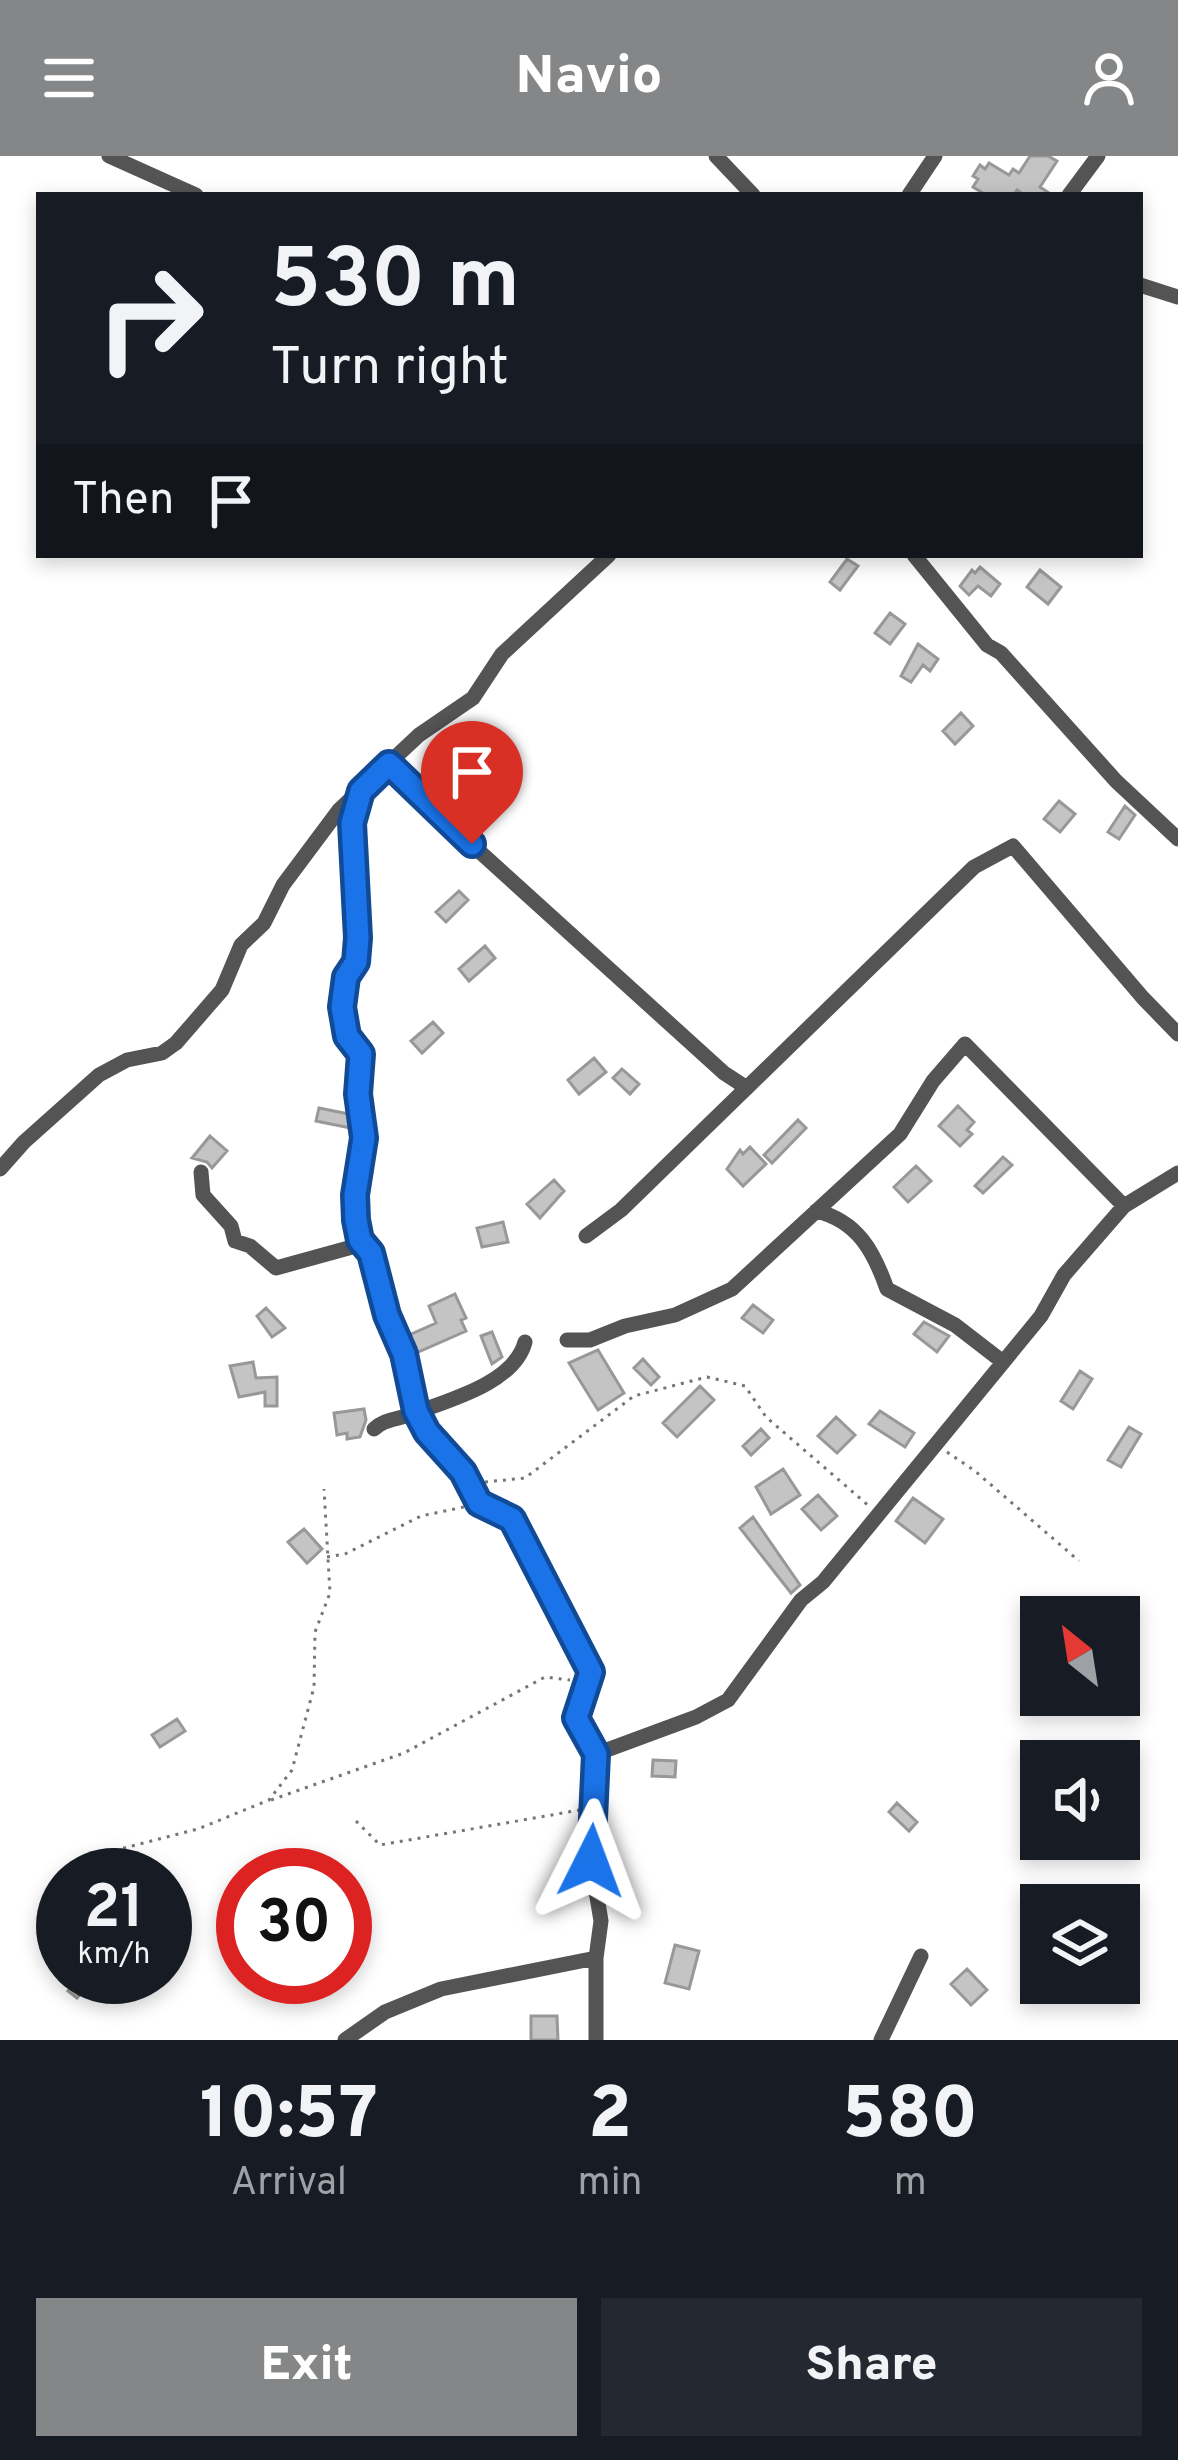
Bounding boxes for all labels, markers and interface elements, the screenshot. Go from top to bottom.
text: Navio [515,44,663,113]
icon: menu [36,45,102,111]
icon: person [1076,45,1142,111]
text: 530 m [270,231,520,337]
icon: right [72,240,228,396]
text: Turn right [270,335,509,404]
icon: arrive [198,468,264,534]
text: Then [72,473,174,530]
pin [421,721,523,844]
icon: arrive [439,739,505,805]
north arrow [1020,1596,1140,1716]
map controls [1020,1596,1140,2004]
button: sound [1020,1740,1140,1860]
position arrow [528,1798,654,1924]
speed limit sign: 30 [216,1848,372,2004]
text: 21 [84,1873,144,1949]
button: layers [1020,1884,1140,2004]
text: km/h [78,1937,150,1974]
text: 10:57 [200,2072,378,2164]
text: 2 [588,2072,632,2164]
text: 580 [842,2072,978,2164]
text: Arrival [231,2160,347,2209]
text: min [578,2160,643,2209]
text: m [894,2160,927,2209]
button: Exit [36,2298,577,2436]
button: Share [601,2298,1142,2436]

